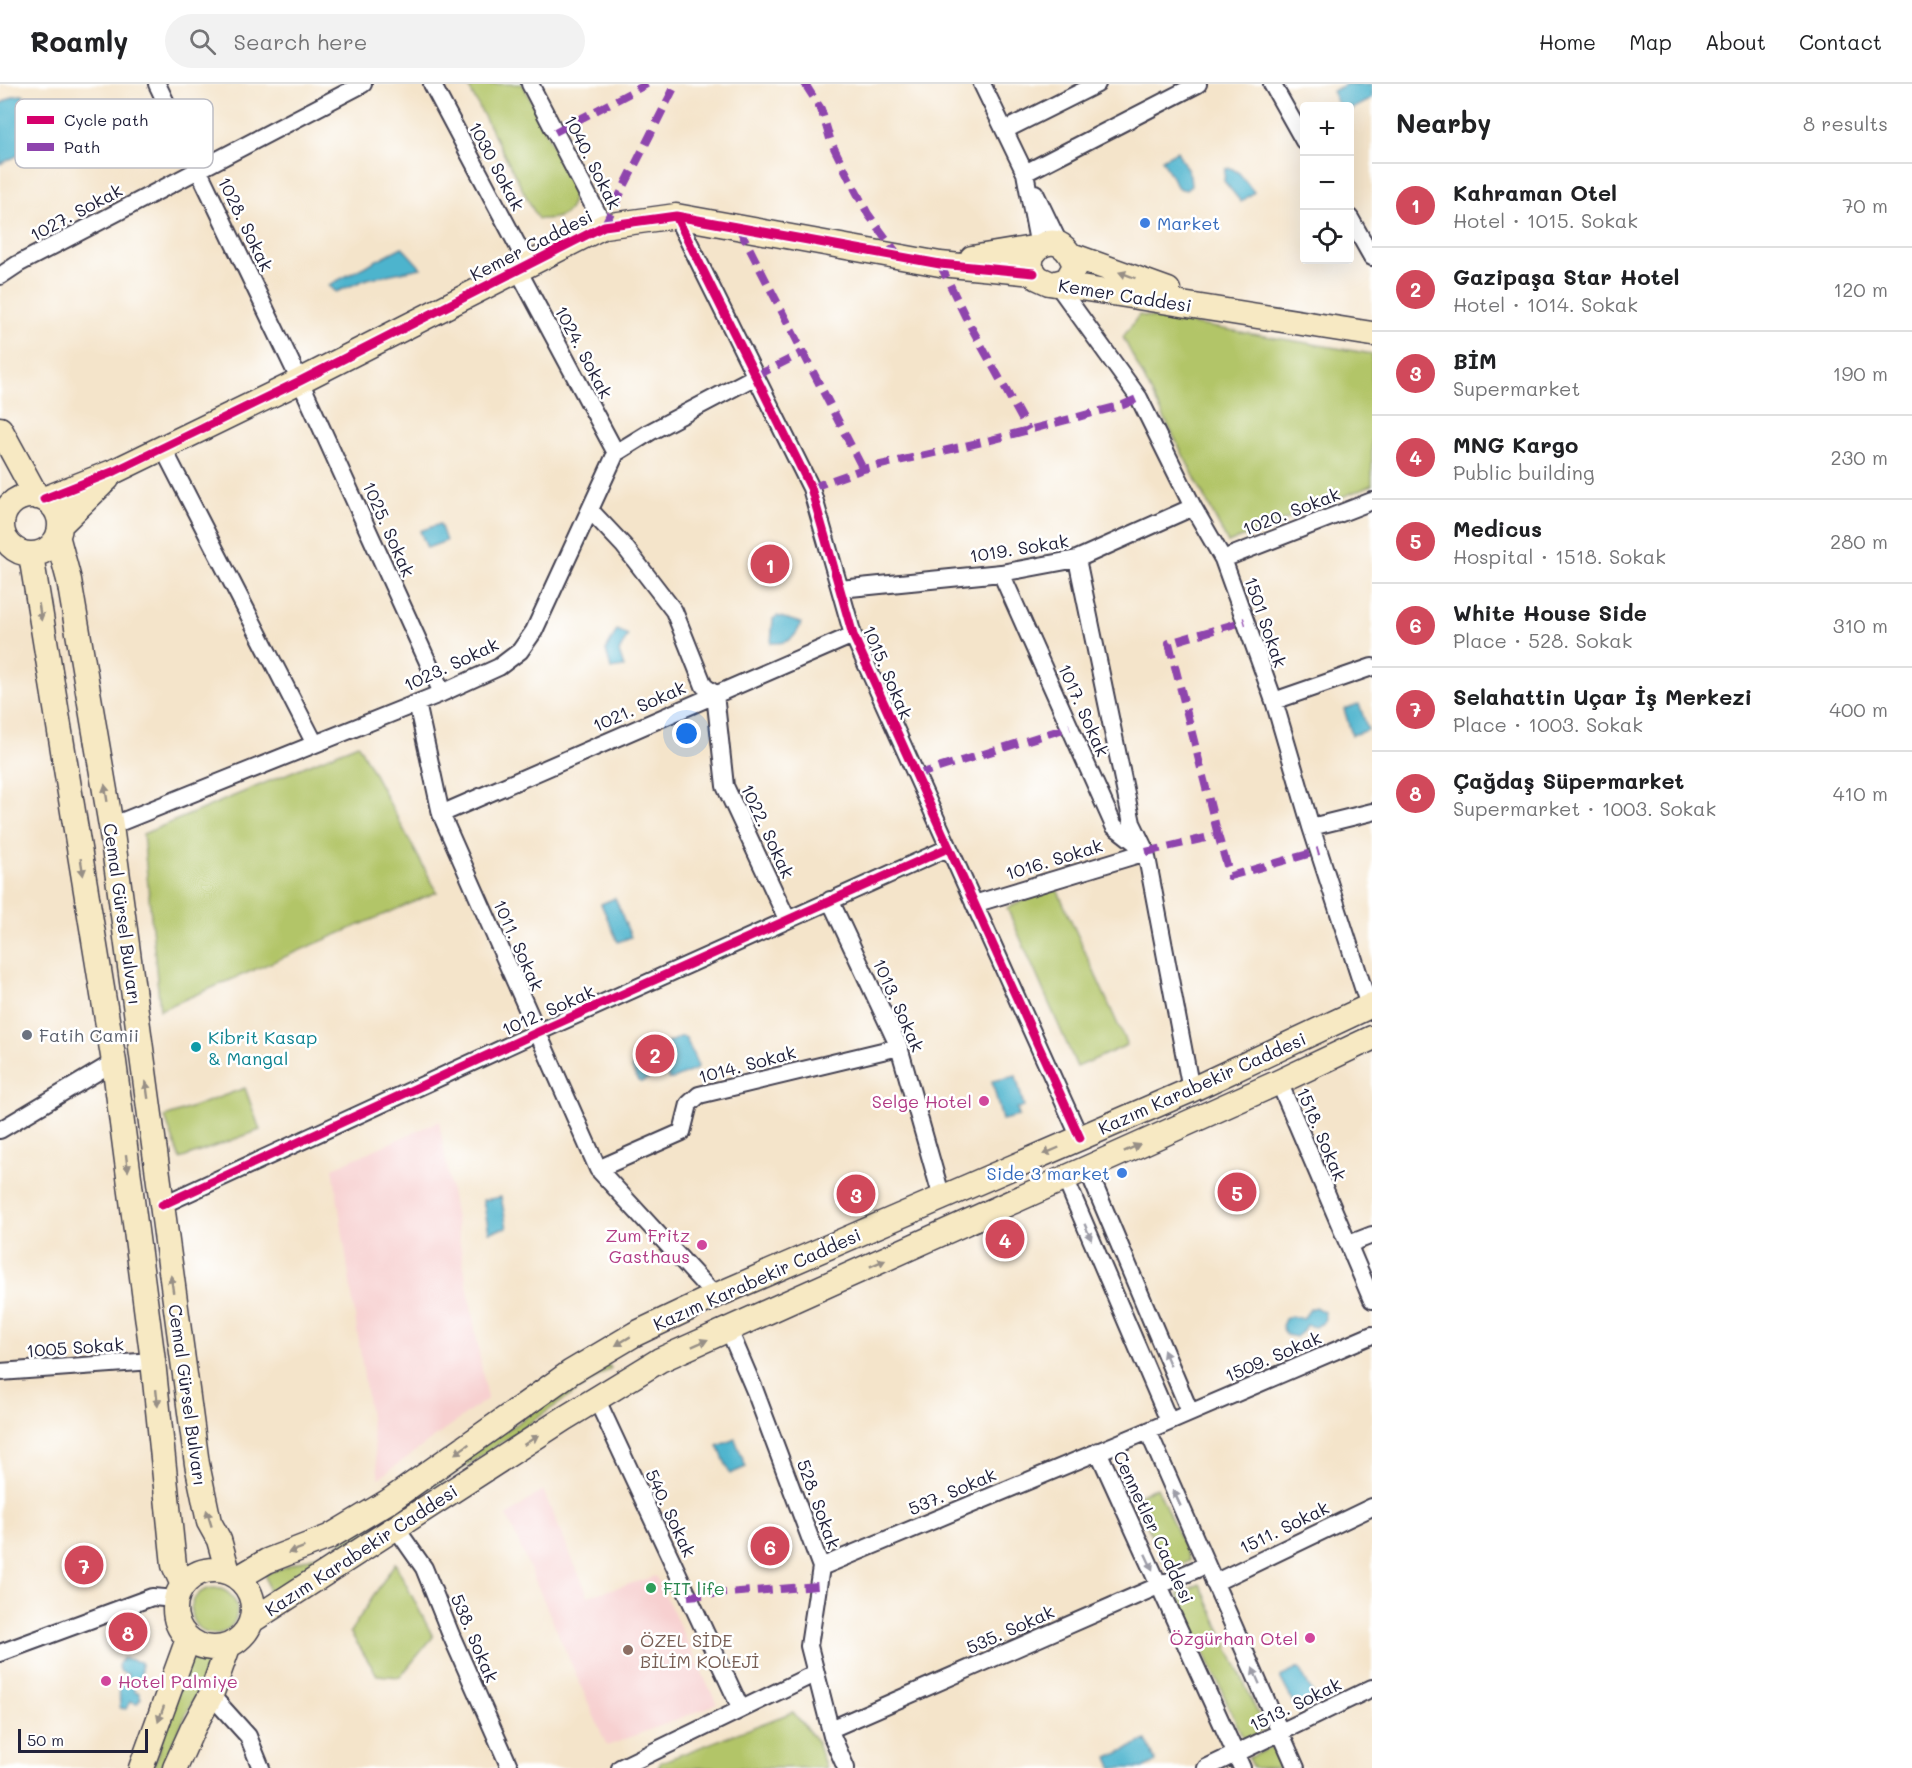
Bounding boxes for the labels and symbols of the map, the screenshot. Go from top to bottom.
legend [15,99,213,168]
text: Cycle path [64,109,148,130]
street label: 1040. Sokak [559,111,627,213]
street label: 1030 Sokak [463,117,531,215]
text: Path [64,136,100,157]
street label: 1028. Sokak [213,173,279,275]
street label: 1027. Sokak [26,178,126,246]
street label: Kemer Caddesi [466,204,596,286]
place label: Market [1157,211,1220,235]
marker: Market [1138,216,1152,230]
one-way arrow [1117,270,1135,280]
street label: Kemer Caddesi [1057,273,1193,317]
street label: 1024. Sokak [549,301,619,403]
street label: 1025. Sokak [357,478,421,580]
street label: 1020. Sokak [1239,481,1343,541]
street label: 1019. Sokak [968,528,1070,568]
pin: 1 [750,542,790,586]
street label: 1501 Sokak [1239,573,1293,671]
one-way arrow [36,603,45,622]
street label: 1015. Sokak [857,621,919,723]
street label: 1023. Sokak [400,632,502,696]
street label: 1017. Sokak [1053,660,1115,760]
street label: 1021. Sokak [589,675,689,737]
your location [672,719,701,748]
street label: 1022. Sokak [736,780,800,882]
one-way arrow [101,784,110,803]
street label: Cemal Gürsel Bulvarı [98,822,148,1006]
street label: 1016. Sokak [1003,833,1105,885]
one-way arrow [78,857,87,876]
street label: 1011. Sokak [488,896,550,994]
street label: 1013. Sokak [868,954,930,1056]
street label: 1012. Sokak [498,979,598,1041]
place label: Fatih Camii [39,1023,139,1047]
place label: Kibrit Kasap & Mangal [208,1025,317,1070]
street label: Kazım Karabekir Caddesi [1094,1026,1310,1140]
marker: Fatih Camii [20,1028,34,1042]
pin: 2 [636,1032,674,1076]
street label: 1014. Sokak [696,1039,798,1089]
marker: Kibrit Kasap & Mangal [189,1040,203,1054]
one-way arrow [142,1081,151,1100]
street label: 1518. Sokak [1291,1083,1353,1185]
place label: Selge Hotel [872,1089,972,1113]
marker: Selge Hotel [977,1094,991,1108]
one-way arrow [1123,1143,1141,1152]
one-way arrow [1042,1147,1060,1156]
one-way arrow [123,1154,132,1173]
place label: Side 3 market [987,1161,1110,1185]
marker: Side 3 market [1115,1166,1129,1180]
pin: 5 [1218,1170,1256,1214]
pin: 3 [836,1172,876,1216]
pin: 4 [986,1216,1024,1262]
street label: Kazım Karabekir Caddesi [649,1222,865,1336]
place label: Zum Fritz Gasthaus [605,1223,690,1268]
one-way arrow [1084,1223,1093,1241]
marker: Zum Fritz Gasthaus [695,1238,709,1252]
one-way arrow [869,1258,886,1267]
one-way arrow [168,1274,177,1293]
street label: Cemal Gürsel Bulvarı [163,1303,213,1487]
street label: 1509. Sokak [1221,1325,1325,1387]
street label: 1005 Sokak [25,1332,125,1362]
one-way arrow [615,1336,632,1346]
one-way arrow [691,1338,708,1347]
one-way arrow [1162,1349,1172,1367]
one-way arrow [152,1389,162,1408]
one-way arrow [523,1435,539,1446]
one-way arrow [454,1443,470,1455]
street label: Cennetler Caddesi [1108,1447,1200,1607]
street label: 528. Sokak [792,1456,846,1552]
street label: 537. Sokak [904,1462,1000,1520]
street label: 540. Sokak [640,1465,702,1561]
street label: Kazım Karabekir Caddesi [260,1479,462,1621]
one-way arrow [1172,1488,1182,1506]
street label: 1511. Sokak [1235,1495,1333,1559]
one-way arrow [204,1508,213,1526]
pin: 6 [750,1524,790,1568]
pin: 7 [64,1542,104,1588]
one-way arrow [286,1545,304,1555]
one-way arrow [1144,1553,1153,1570]
place label: FIT life [663,1576,725,1600]
marker: FIT life [644,1581,658,1595]
street label: 538. Sokak [446,1590,504,1686]
street label: 535. Sokak [962,1599,1058,1659]
pin: 8 [108,1610,148,1654]
place label: Özgürhan Otel [1169,1626,1298,1650]
place label: ÖZEL SİDE BİLİM KOLEJİ [640,1628,759,1673]
marker: Özgürhan Otel [1303,1631,1317,1645]
marker: ÖZEL SİDE BİLİM KOLEJİ [621,1643,635,1657]
one-way arrow [1250,1667,1260,1685]
place label: Hotel Palmiye [118,1669,238,1693]
street label: 1513. Sokak [1245,1671,1345,1737]
marker: Hotel Palmiye [99,1674,113,1688]
one-way arrow [156,1705,165,1723]
scale bar [18,1726,148,1754]

